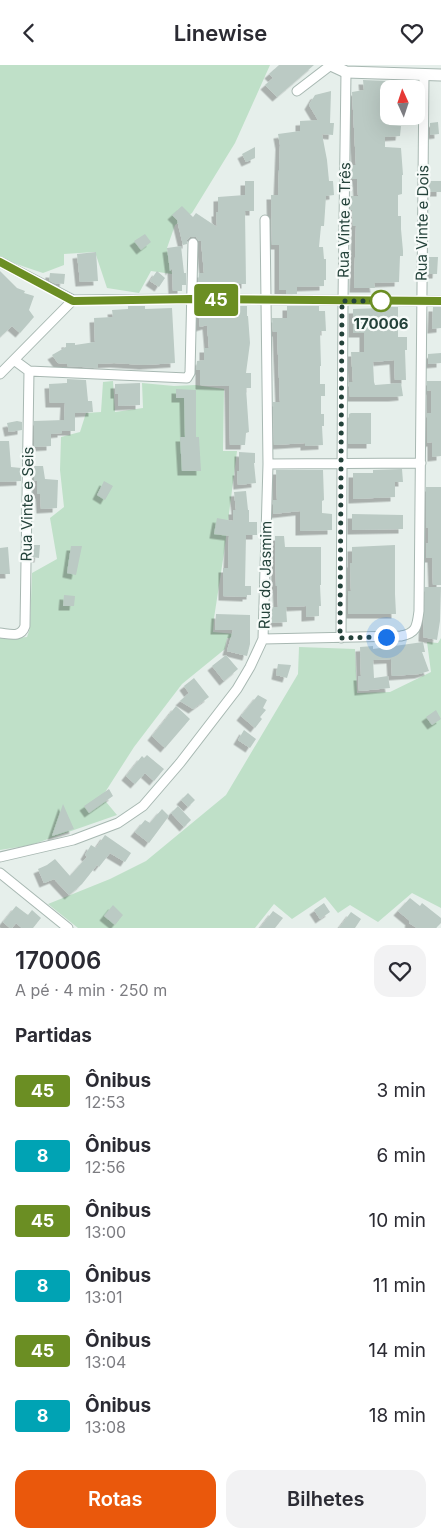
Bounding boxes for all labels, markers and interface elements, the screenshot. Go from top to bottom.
icon: back [15,19,43,47]
icon: heart [398,19,426,47]
text: Linewise [174,20,267,46]
north arrow [380,80,425,125]
map controls [380,80,425,125]
street label: Rua Vinte e Três [333,162,355,278]
street label: Rua Vinte e Dois [411,165,433,281]
line badge: 45 [194,284,238,316]
text: 45 [204,289,228,310]
marker: 170006 [370,290,392,312]
place label: 170006 [353,314,409,333]
street label: Rua Vinte e Seis [17,446,38,561]
street label: Rua do Jasmim [255,521,275,629]
your location [374,625,399,650]
button: heart [374,945,426,997]
text: 170006 [15,946,101,975]
text: A pé · 4 min · 250 m [15,980,167,1000]
text: Partidas [15,1024,92,1047]
text: Ônibus [85,1069,151,1092]
text: 3 min [376,1079,426,1102]
text: 45 [31,1080,54,1101]
text: 12:53 [85,1092,125,1112]
text: Ônibus [85,1134,151,1157]
text: 6 min [376,1144,426,1167]
text: 8 [37,1145,48,1166]
text: 12:56 [85,1157,126,1177]
text: Ônibus [85,1199,151,1222]
text: 10 min [368,1209,426,1232]
text: 45 [31,1210,54,1231]
text: 13:00 [85,1222,126,1242]
text: Ônibus [85,1264,151,1287]
text: 11 min [373,1274,426,1297]
text: 8 [37,1275,48,1296]
text: 13:01 [85,1287,123,1307]
text: Ônibus [85,1329,151,1352]
text: 14 min [368,1339,426,1362]
text: 45 [31,1340,54,1361]
text: 13:04 [85,1352,126,1372]
text: Ônibus [85,1394,151,1417]
text: 18 min [369,1404,426,1427]
text: 8 [37,1405,48,1426]
text: 13:08 [85,1417,126,1437]
button: Rotas [15,1470,216,1528]
button: Bilhetes [226,1470,426,1528]

